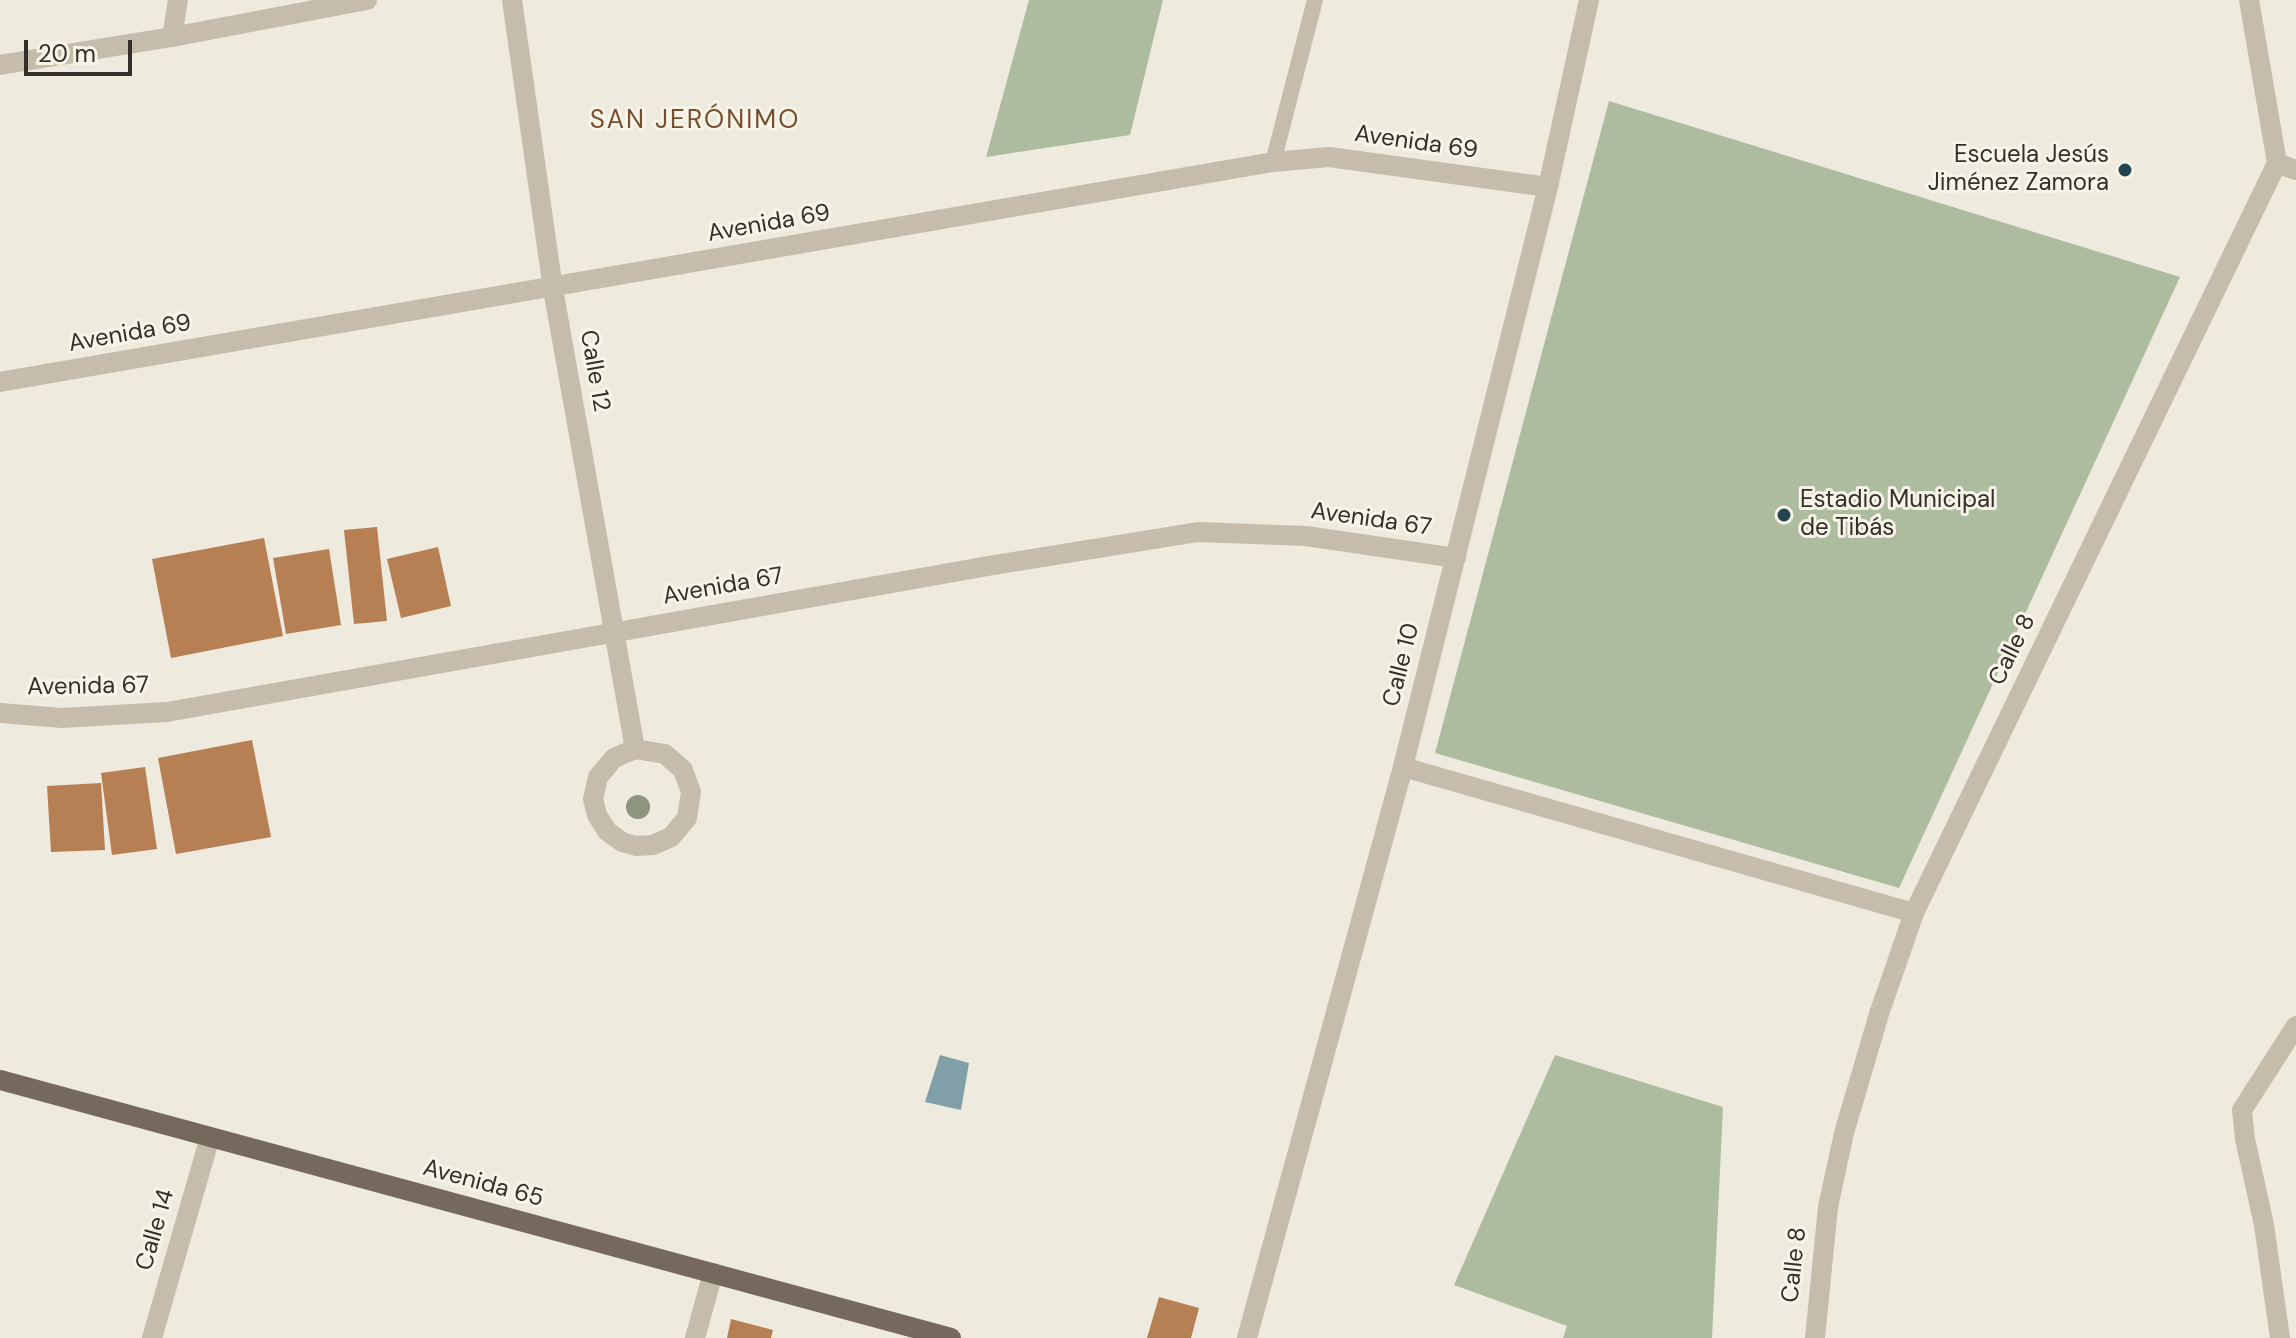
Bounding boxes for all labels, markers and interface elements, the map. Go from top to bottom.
scale bar [28,24,136,74]
text: 20 m [38,38,96,69]
district label: SAN JERÓNIMO [590,105,800,137]
street label: Avenida 69 [1353,120,1479,166]
place label: Escuela Jesús Jiménez Zamora [1928,142,2109,198]
marker: Escuela Jesús Jiménez Zamora [2116,161,2134,179]
street label: Avenida 69 [705,199,833,249]
street label: Avenida 69 [66,309,194,359]
street label: Calle 12 [573,328,615,414]
place label: Estadio Municipal de Tibás [1800,487,1995,543]
street label: Avenida 67 [1309,497,1433,543]
marker: Estadio Municipal de Tibás [1775,506,1793,524]
street label: Avenida 67 [661,562,785,612]
street label: Calle 8 [1983,610,2043,690]
street label: Calle 10 [1378,620,1426,710]
street label: Avenida 67 [27,672,149,702]
street label: Avenida 65 [420,1154,546,1214]
street label: Calle 14 [131,1186,181,1274]
street label: Calle 8 [1777,1226,1813,1304]

